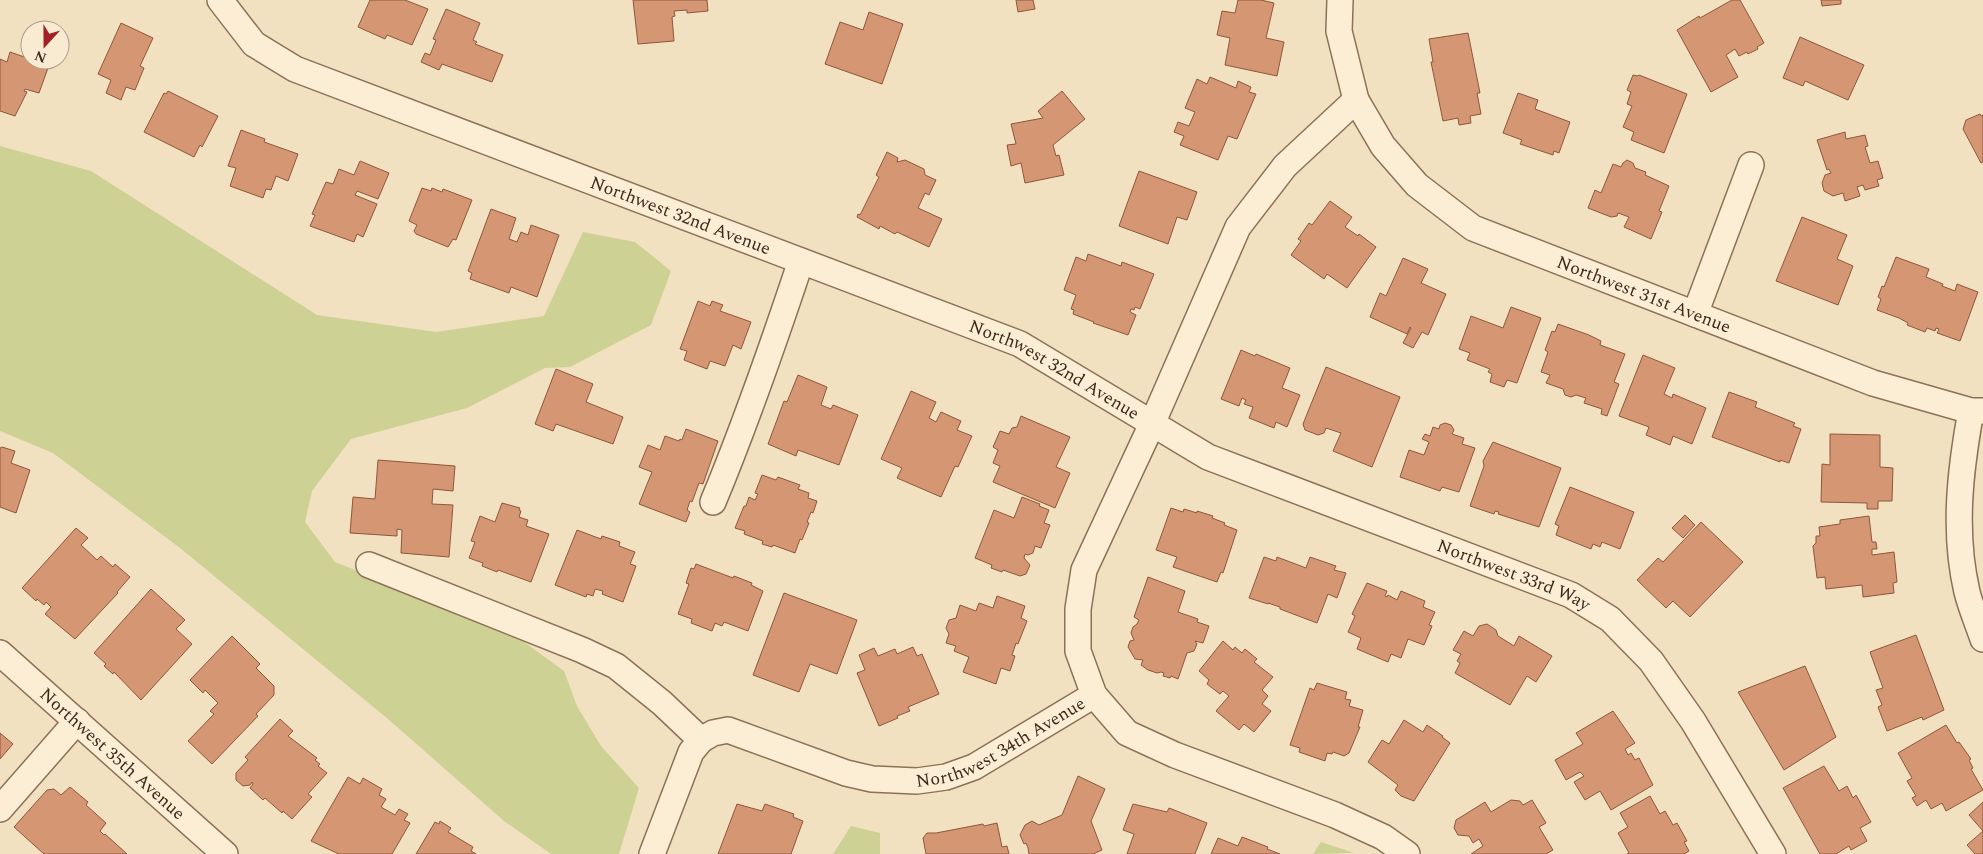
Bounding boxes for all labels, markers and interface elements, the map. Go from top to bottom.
north arrow [20,20,70,70]
text: N [31,45,50,69]
street label: Northwest 32nd Avenue [586,169,775,262]
street label: Northwest 31st Avenue [1553,249,1735,341]
street label: Northwest 32nd Avenue [965,313,1145,427]
street label: Northwest 33rd Way [1433,532,1597,619]
street label: Northwest 35th Avenue [33,681,191,827]
street label: Northwest 34th Avenue [914,690,1091,795]

